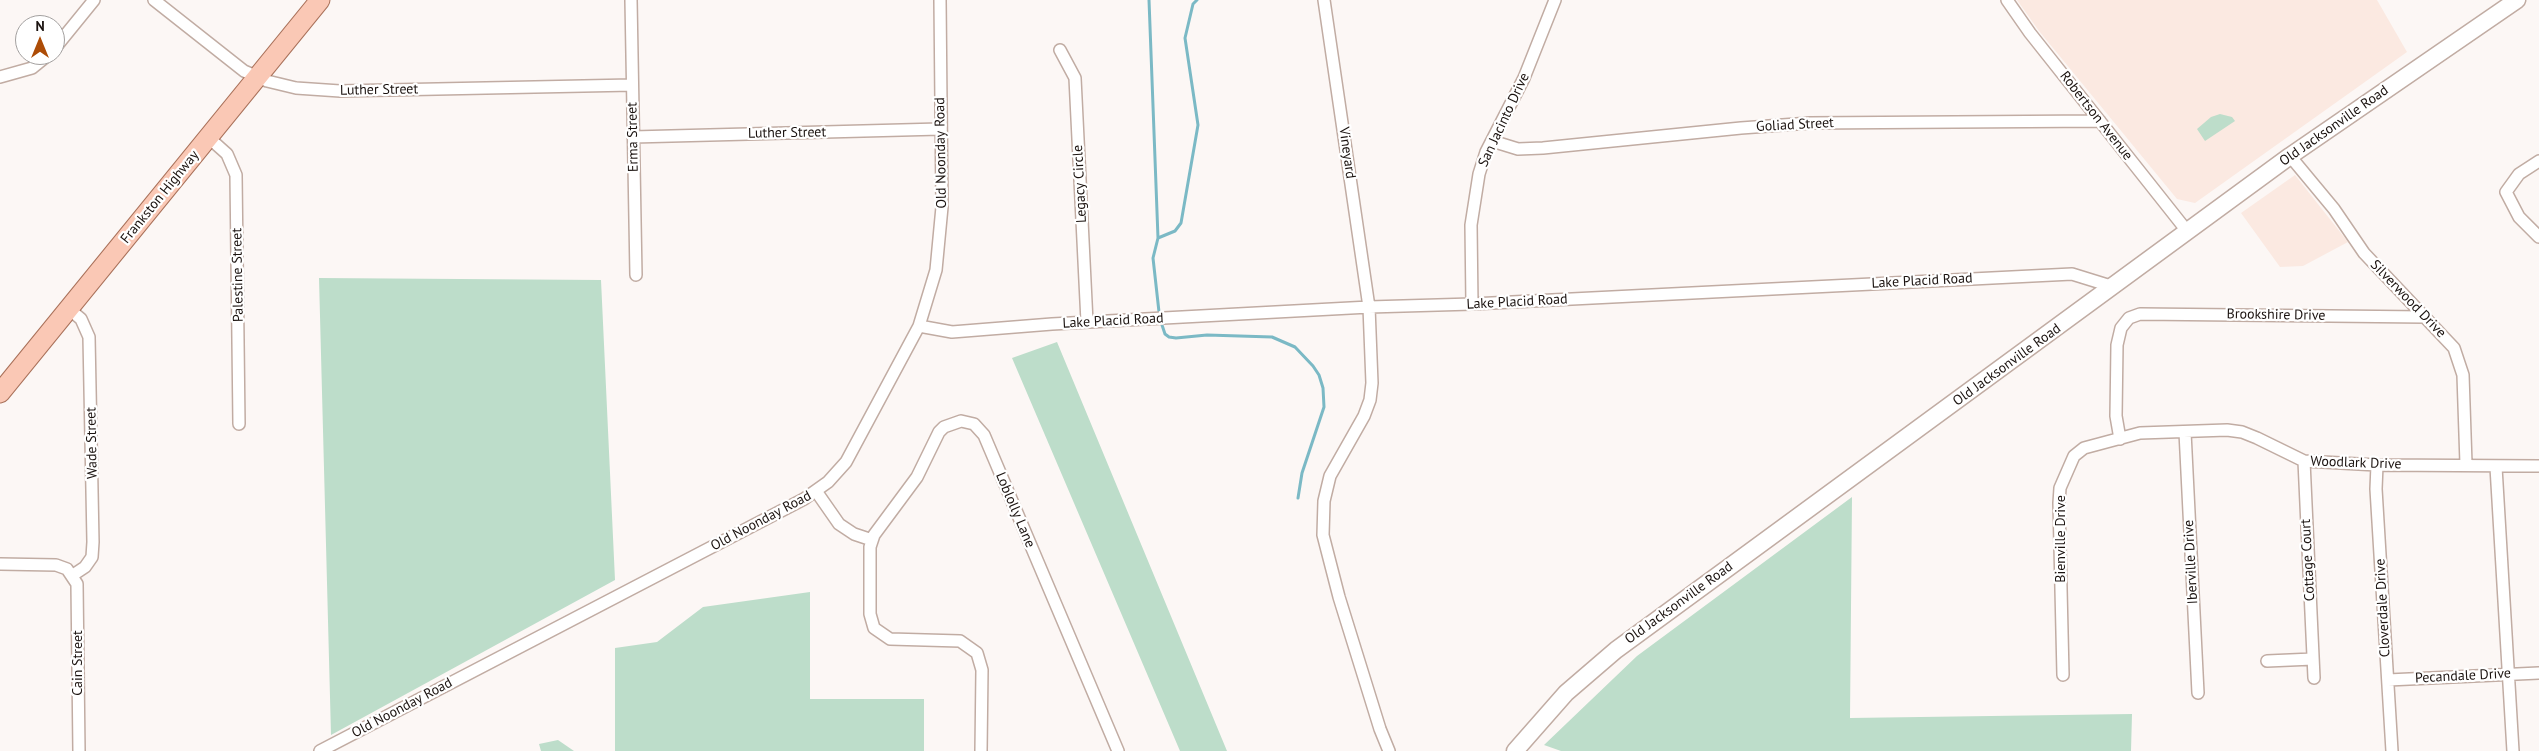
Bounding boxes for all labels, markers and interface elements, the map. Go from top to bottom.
north arrow [15,15,65,65]
text: N [35,17,45,35]
street label: Robertson Avenue [2056,68,2136,164]
street label: San Jacinto Drive [1475,70,1533,170]
street label: Luther Street [340,81,418,99]
street label: Old Jacksonville Road [2276,82,2392,170]
street label: Old Noonday Road [932,97,950,209]
street label: Erma Street [624,102,642,172]
street label: Goliad Street [1756,115,1834,135]
street label: Luther Street [748,124,826,142]
street label: Vineyard [1335,126,1359,180]
street label: Legacy Circle [1070,144,1090,224]
street label: Frankston Highway [117,147,203,247]
street label: Palestine Street [229,228,247,322]
street label: Silverwood Drive [2367,257,2449,341]
street label: Lake Placid Road [1871,270,1973,292]
street label: Lake Placid Road [1466,291,1568,313]
street label: Brookshire Drive [2226,306,2326,324]
street label: Lake Placid Road [1062,310,1164,332]
street label: Old Jacksonville Road [1950,320,2064,410]
street label: Wade Street [83,407,101,479]
street label: Woodlark Drive [2310,453,2402,473]
street label: Loblolly Lane [992,470,1038,550]
street label: Old Noonday Road [708,487,814,555]
street label: Bienville Drive [2053,495,2069,583]
street label: Cottage Court [2297,518,2319,602]
street label: Iberville Drive [2180,519,2202,605]
street label: Old Jacksonville Road [1622,558,1736,648]
street label: Cloverdale Drive [2372,558,2394,658]
street label: Cain Street [70,630,86,696]
street label: Pecandale Drive [2415,665,2511,687]
street label: Old Noonday Road [349,674,455,742]

